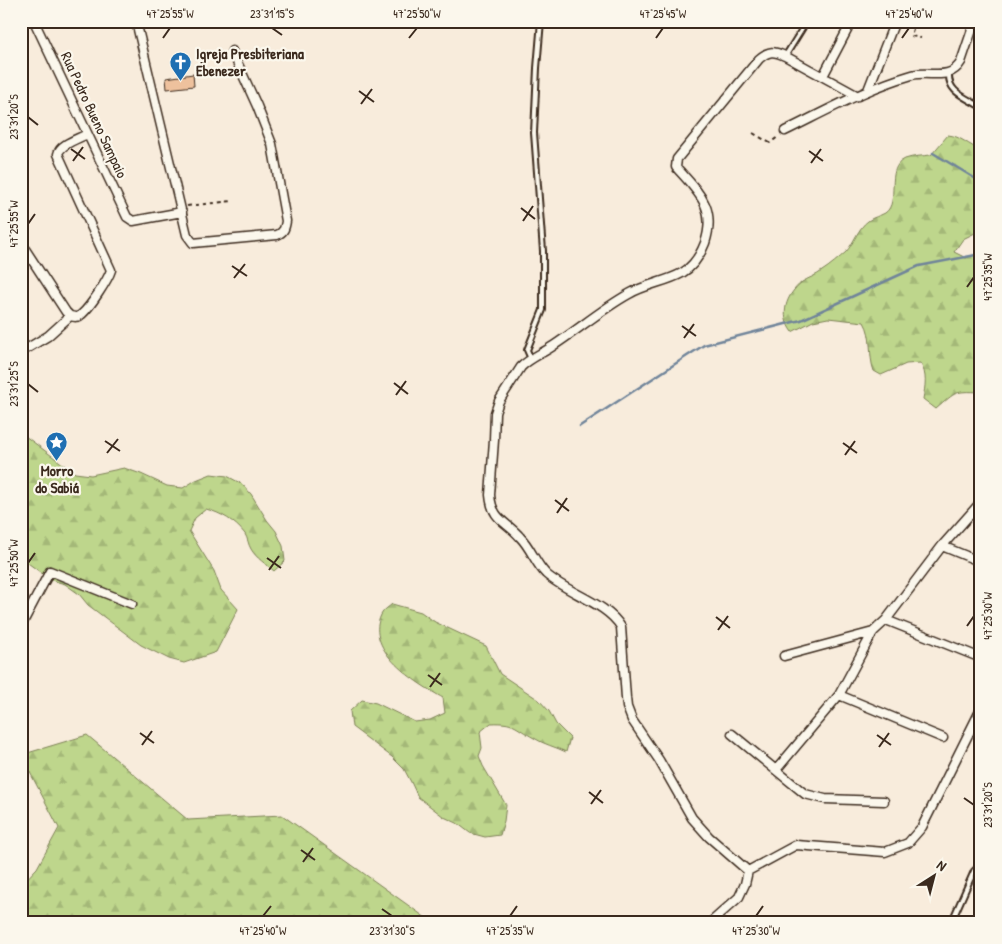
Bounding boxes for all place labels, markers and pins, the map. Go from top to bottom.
place label: Igreja Presbiteriana Ebenezer [196,43,304,81]
church icon: Igreja Presbiteriana Ebenezer [168,51,192,82]
place icon: Morro do Sabiá [45,430,69,461]
place label: Morro do Sabiá [35,460,79,498]

